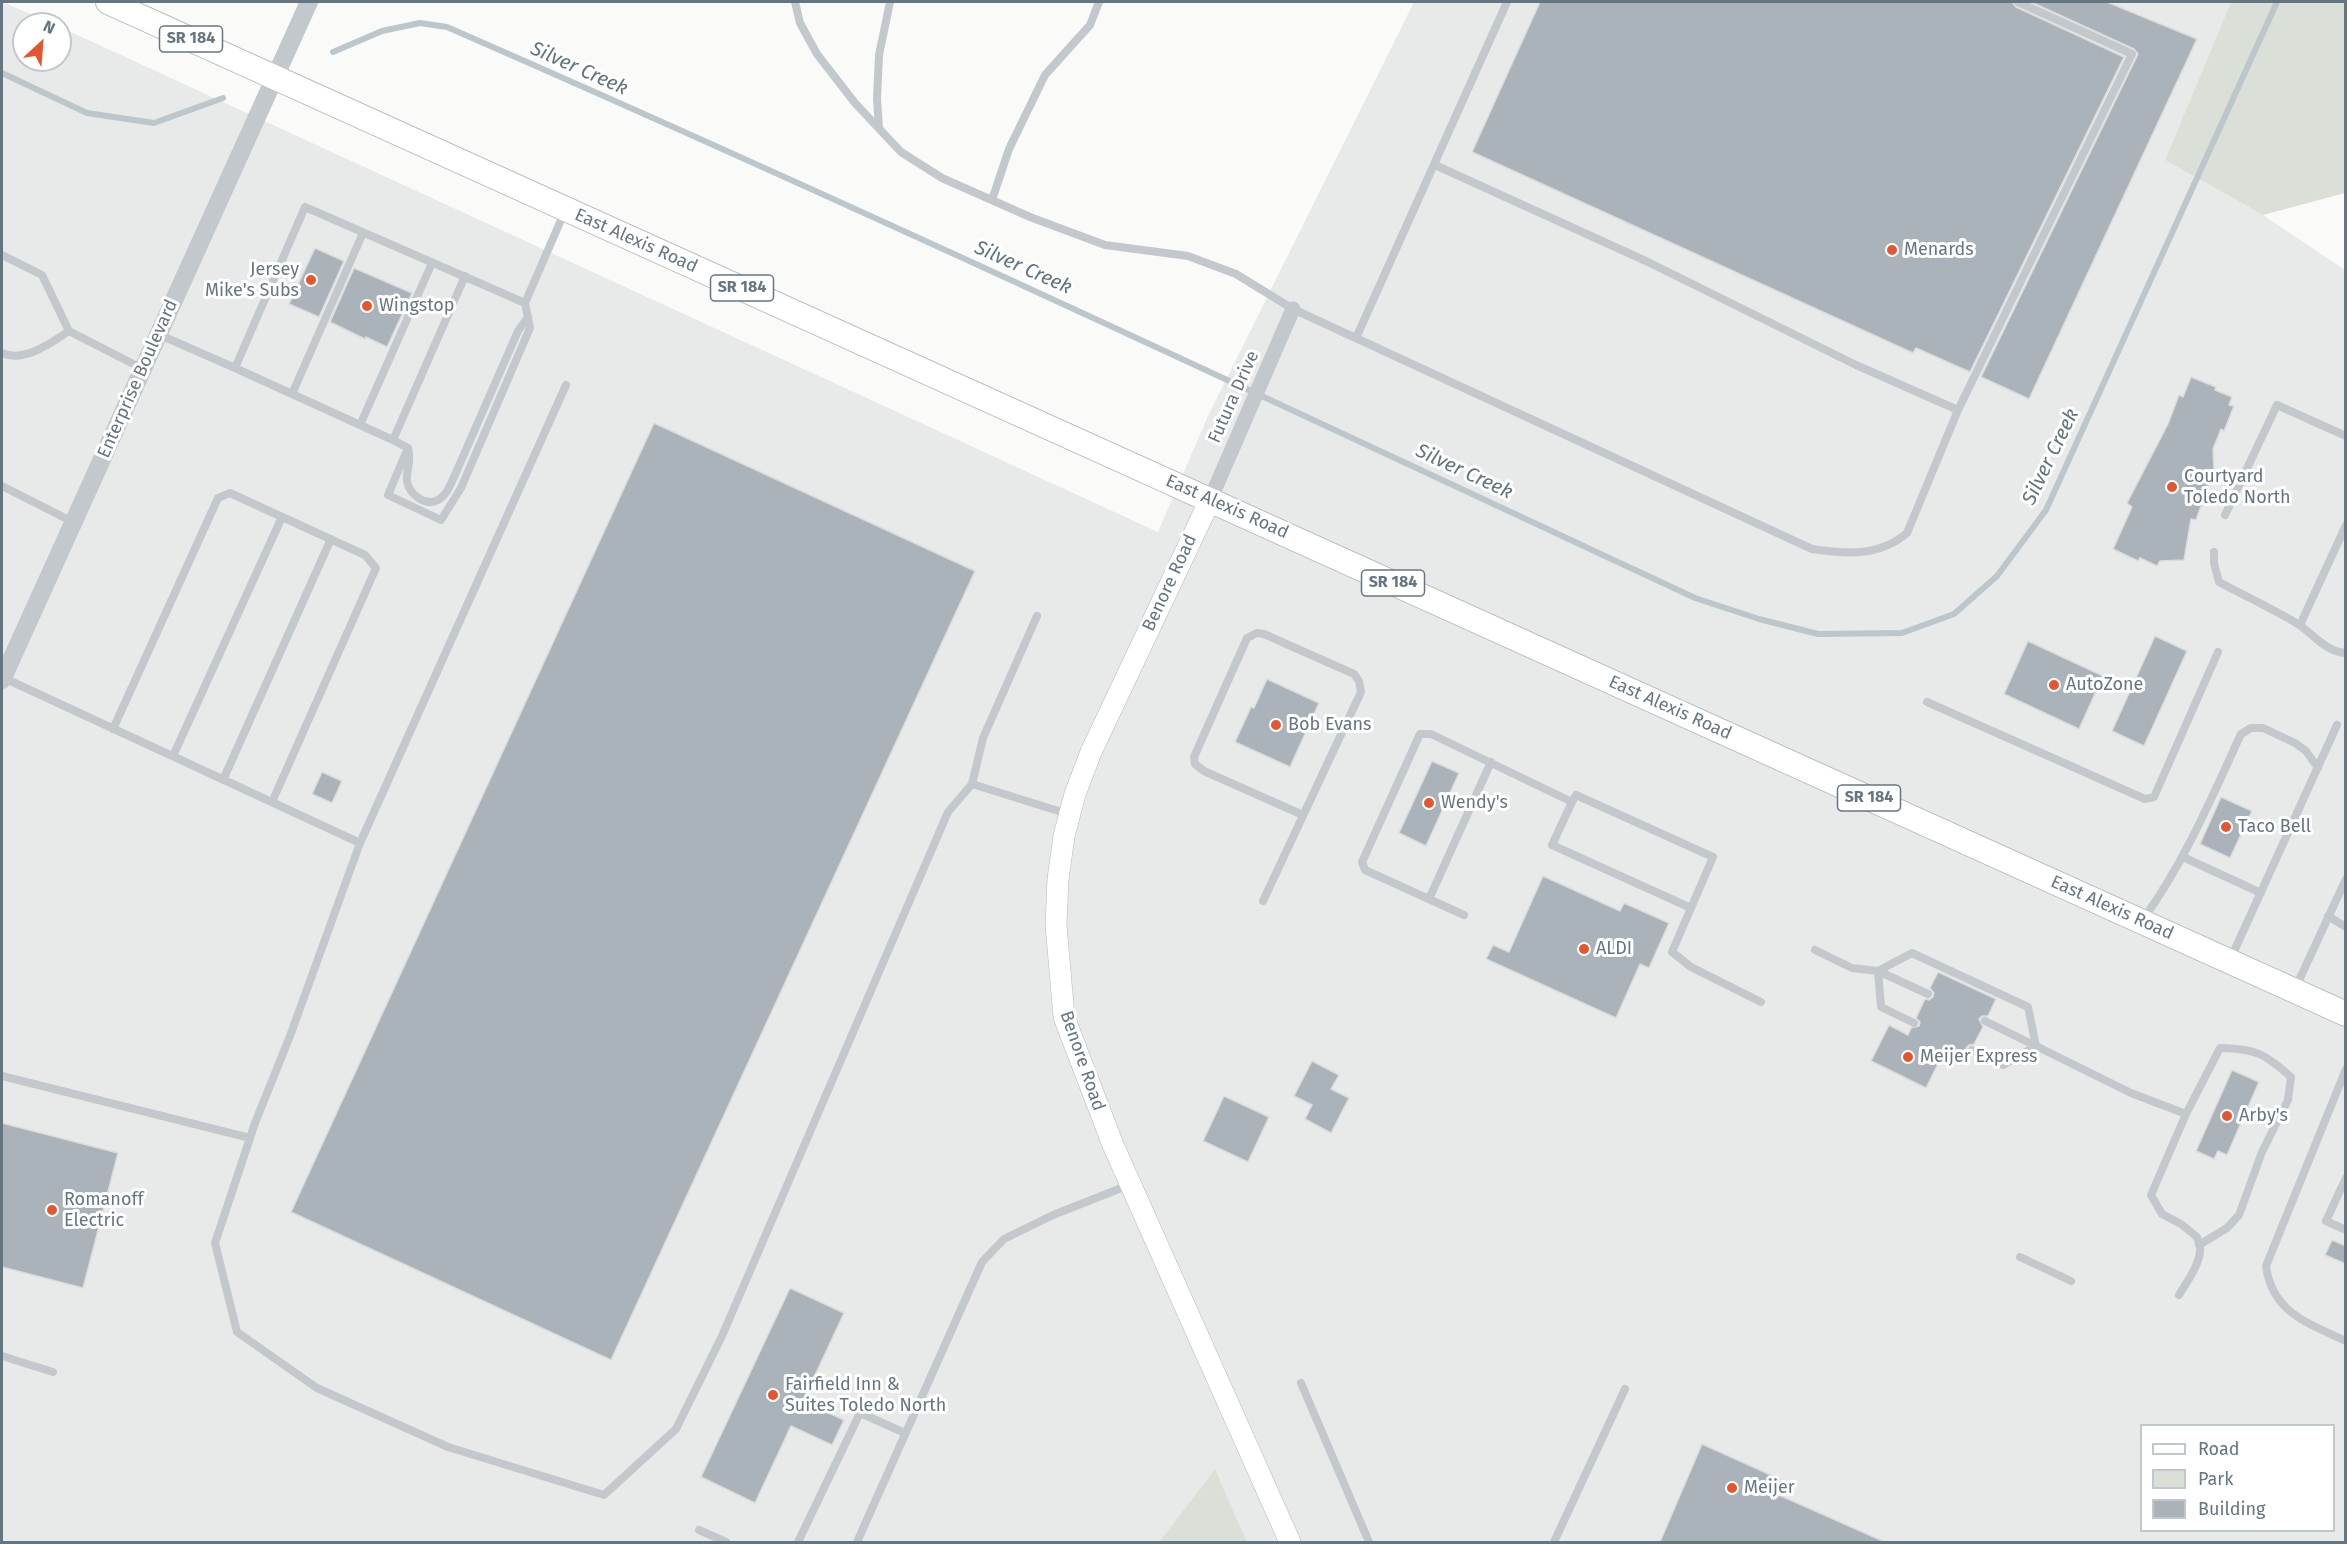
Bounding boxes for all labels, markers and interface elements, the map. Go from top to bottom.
north arrow [12,12,72,72]
text: N [40,16,58,38]
road number: SR 184 [160,26,222,52]
water label: Silver Creek [527,37,631,101]
street label: East Alexis Road [571,204,701,278]
water label: Silver Creek [971,236,1075,300]
place label: Menards [1904,239,1974,261]
marker: Menards [1885,243,1899,257]
place label: Jersey Mike's Subs [205,259,299,302]
marker: Jersey Mike's Subs [304,273,318,287]
road number: SR 184 [710,275,774,301]
place label: Wingstop [379,295,455,317]
street label: Enterprise Boulevard [93,296,183,462]
marker: Wingstop [360,299,374,313]
street label: Futura Drive [1204,348,1264,446]
water label: Silver Creek [2017,405,2085,509]
water label: Silver Creek [1412,439,1516,505]
place label: Courtyard Toledo North [2184,466,2291,508]
street label: East Alexis Road [1162,470,1292,544]
marker: Courtyard Toledo North [2165,480,2179,494]
street label: Benore Road [1138,531,1202,635]
road number: SR 184 [1362,570,1424,596]
street label: East Alexis Road [1605,671,1735,745]
place label: AutoZone [2066,674,2143,696]
marker: AutoZone [2047,678,2061,692]
place label: Bob Evans [1288,714,1372,736]
marker: Bob Evans [1269,718,1283,732]
road number: SR 184 [1838,785,1900,811]
place label: Wendy's [1441,792,1508,814]
marker: Wendy's [1422,796,1436,810]
place label: Taco Bell [2238,816,2311,838]
marker: Taco Bell [2219,820,2233,834]
street label: East Alexis Road [2047,871,2177,945]
place label: ALDI [1596,938,1632,960]
marker: ALDI [1577,942,1591,956]
street label: Benore Road [1055,1008,1109,1114]
place label: Meijer Express [1920,1046,2037,1068]
marker: Meijer Express [1901,1050,1915,1064]
place label: Arby's [2239,1105,2288,1127]
marker: Arby's [2220,1109,2234,1123]
place label: Romanoff Electric [64,1189,143,1232]
marker: Romanoff Electric [45,1203,59,1217]
place label: Fairfield Inn & Suites Toledo North [785,1374,946,1416]
marker: Fairfield Inn & Suites Toledo North [766,1388,780,1402]
legend [2140,1424,2335,1532]
text: Road [2198,1438,2240,1460]
text: Park [2198,1468,2233,1490]
place label: Meijer [1744,1477,1795,1499]
marker: Meijer [1725,1481,1739,1495]
text: Building [2198,1498,2265,1520]

